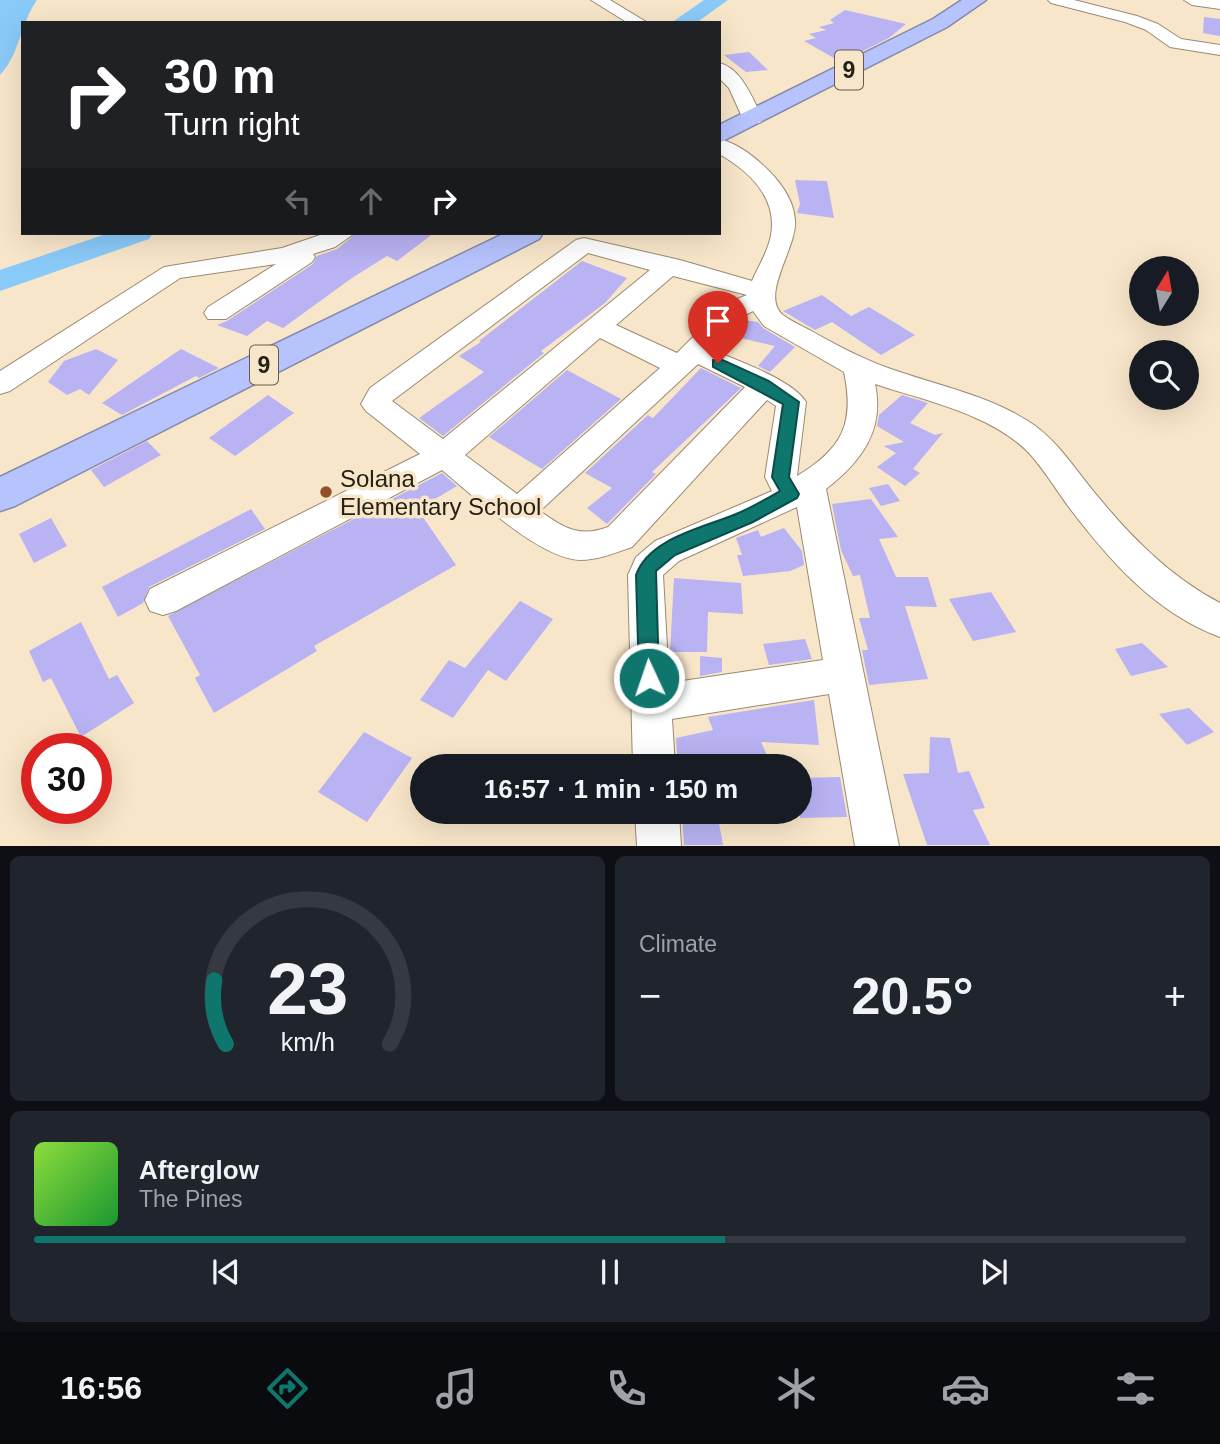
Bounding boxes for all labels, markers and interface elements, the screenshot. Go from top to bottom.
icon: right [49,49,140,140]
text: 30 m [164,49,276,103]
road number: 9 [835,50,863,90]
text: Turn right [164,106,300,142]
icon: left [279,182,317,220]
icon: ahead [352,182,390,220]
icon: right [425,182,463,220]
north arrow [1129,256,1199,326]
map controls [1129,256,1199,410]
pin [688,291,748,363]
icon: arrive [699,302,737,340]
button: search [1129,340,1199,410]
road number: 9 [250,346,278,384]
place label: Solana Elementary School [340,465,541,520]
marker: Solana Elementary School [318,484,334,500]
position arrow [612,641,686,715]
speed limit sign: 30 [21,733,112,824]
text: 16:57 · 1 min · 150 m [484,774,738,804]
text: Climate [639,931,717,957]
text: 23 [267,949,348,1030]
text: 20.5° [851,967,974,1025]
text: − [639,975,661,1017]
text: + [1164,975,1186,1017]
text: km/h [280,1028,335,1056]
text: Afterglow [139,1155,259,1185]
text: The Pines [139,1186,243,1212]
icon: previous [207,1253,245,1291]
icon: pause [591,1253,629,1291]
icon: next [975,1253,1013,1291]
icon: directions [263,1364,312,1413]
icon: music [432,1364,481,1413]
icon: phone [602,1364,651,1413]
icon: climate [772,1364,821,1413]
icon: car [941,1364,990,1413]
icon: filters [1111,1364,1160,1413]
text: 16:56 [60,1370,142,1406]

